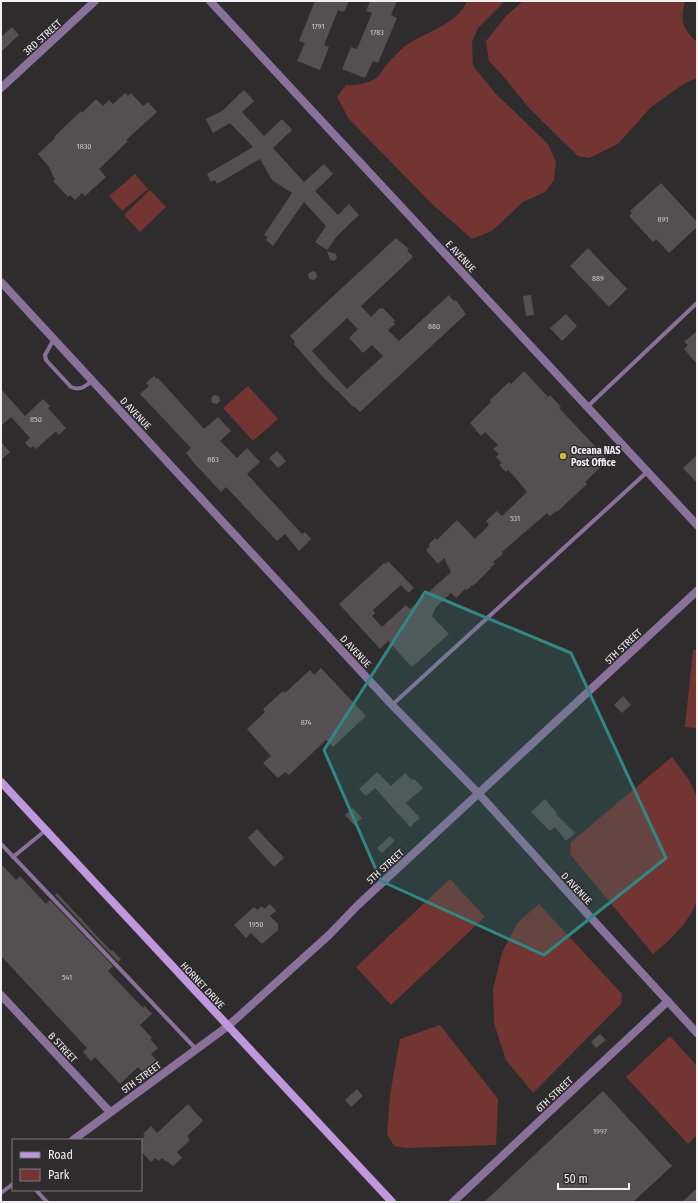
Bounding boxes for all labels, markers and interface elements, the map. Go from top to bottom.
street label: 3RD STREET [21,17,64,58]
house number: 1791 [311,22,325,31]
house number: 1783 [370,28,384,37]
house number: 1830 [77,142,91,151]
house number: 891 [658,215,668,224]
street label: E AVENUE [443,238,478,275]
house number: 889 [592,274,604,283]
house number: 880 [428,322,440,331]
street label: D AVENUE [117,395,153,433]
house number: 850 [30,415,42,424]
place label: Oceana NAS Post Office [571,445,620,469]
marker: Oceana NAS Post Office [558,451,568,461]
house number: 863 [207,455,219,464]
house number: 531 [510,514,520,523]
street label: 5TH STREET [603,626,645,667]
street label: D AVENUE [337,633,373,671]
house number: 874 [301,718,311,727]
street label: 5TH STREET [365,847,407,887]
street label: D AVENUE [558,870,594,908]
house number: 1950 [249,920,263,929]
street label: HORNET DRIVE [178,960,227,1012]
house number: 541 [62,973,72,982]
street label: B STREET [45,1030,79,1065]
street label: 5TH STREET [119,1059,164,1096]
street label: 6TH STREET [534,1074,576,1115]
house number: 1997 [593,1127,608,1136]
legend [12,1139,142,1191]
text: Road [48,1148,73,1162]
scale bar [558,1165,629,1191]
text: Park [48,1168,70,1182]
text: 50 m [564,1172,588,1186]

